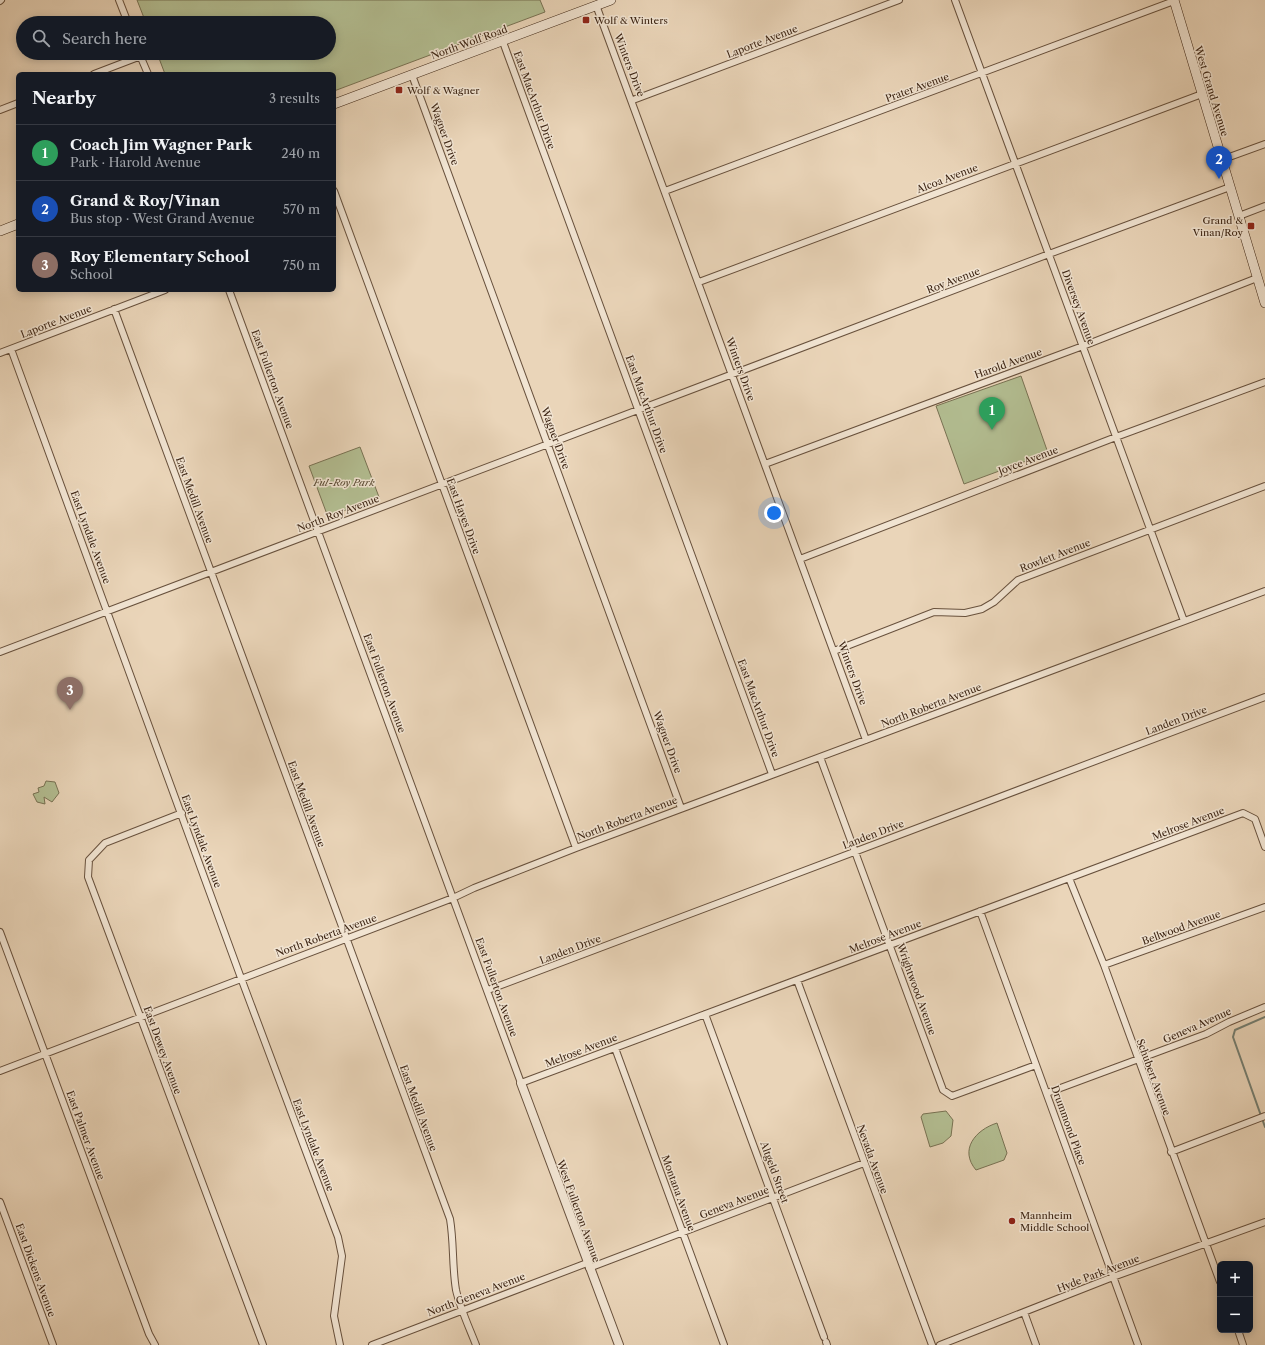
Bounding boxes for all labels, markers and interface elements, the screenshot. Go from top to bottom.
place label: Wolf & Winters [593,14,668,27]
marker: Wolf & Winters [581,15,591,25]
search box [16,16,336,60]
street label: Laporte Avenue [725,22,800,61]
street label: North Wolf Road [429,23,509,62]
icon: search [30,27,52,49]
text: Search here [62,29,147,48]
street label: Winters Drive [611,31,648,99]
street label: West Grand Avenue [1191,43,1232,138]
street label: East MacArthur Drive [511,49,558,151]
street label: Prater Avenue [883,70,951,105]
place label: Wolf & Wagner [406,84,480,97]
marker: Wolf & Wagner [394,85,404,95]
text: Nearby [32,88,96,108]
text: 3 results [269,90,320,106]
street label: Wagner Drive [427,100,462,167]
text: Coach Jim Wagner Park [70,135,252,154]
text: 1 [42,145,48,161]
text: 240 m [281,145,320,161]
pin: 2 [1206,146,1232,179]
text: Park · Harold Avenue [70,154,201,170]
street label: Alcoa Avenue [914,161,980,196]
text: Grand & Roy/Vinan [70,191,220,210]
text: 2 [41,201,49,217]
text: 570 m [283,201,320,217]
text: Bus stop · West Grand Avenue [70,210,254,226]
place label: Grand & Vinan/Roy [1192,214,1243,239]
marker: Grand & Vinan/Roy [1246,221,1256,231]
text: Roy Elementary School [70,247,250,266]
text: 3 [41,257,49,273]
text: 750 m [283,257,320,273]
street label: Roy Avenue [925,264,982,297]
text: School [70,266,113,282]
street label: Diversey Avenue [1059,268,1098,347]
street label: Laporte Avenue [19,302,94,341]
street label: East Fullerton Avenue [249,328,297,431]
street label: Winters Drive [723,335,758,403]
street label: Harold Avenue [973,345,1044,382]
street label: East MacArthur Drive [623,353,670,455]
pin: 1 [979,397,1005,430]
street label: Wagner Drive [538,404,573,471]
street label: Joyce Avenue [994,443,1060,479]
street label: East Medill Avenue [173,455,216,546]
park label: Ful-Roy Park [312,476,375,489]
street label: East Hayes Drive [444,476,483,556]
street label: East Lyndale Avenue [68,489,114,586]
street label: North Roy Avenue [295,492,381,535]
your location [764,503,784,523]
street label: Rowlett Avenue [1018,536,1093,575]
street label: East Fullerton Avenue [361,632,409,735]
street label: Winters Drive [835,639,870,707]
street label: East MacArthur Drive [735,657,782,759]
pin: 3 [57,677,83,710]
street label: North Roberta Avenue [879,680,984,731]
street label: Landen Drive [1144,703,1209,738]
street label: Wagner Drive [650,708,685,775]
street label: East Medill Avenue [285,759,328,850]
street label: East Lyndale Avenue [179,793,225,890]
street label: North Roberta Avenue [575,793,680,844]
street label: Melrose Avenue [1150,804,1227,843]
street label: Landen Drive [841,817,906,852]
street label: Bellwood Avenue [1140,907,1223,948]
street label: North Roberta Avenue [274,911,379,960]
street label: Melrose Avenue [847,917,924,956]
street label: Landen Drive [538,932,603,967]
street label: East Fullerton Avenue [473,936,521,1039]
street label: Wrightwood Avenue [894,941,939,1037]
street label: East Dewey Avenue [141,1004,185,1096]
street label: Geneva Avenue [1161,1004,1234,1046]
street label: Melrose Avenue [543,1031,620,1070]
street label: Schubert Avenue [1134,1037,1174,1118]
street label: East Medill Avenue [397,1063,440,1154]
street label: Drummond Place [1048,1084,1089,1167]
street label: East Palmer Avenue [63,1089,108,1182]
street label: East Lyndale Avenue [290,1097,337,1194]
street label: Nevada Avenue [854,1123,891,1196]
street label: Altgeld Street [757,1139,792,1205]
street label: Montana Avenue [659,1153,699,1233]
street label: West Fullerton Avenue [554,1157,603,1265]
street label: Geneva Avenue [698,1183,771,1222]
place label: Mannheim Middle School [1020,1209,1089,1234]
marker: Mannheim Middle School [1007,1216,1017,1226]
street label: East Dickens Avenue [13,1222,59,1319]
street label: Hyde Park Avenue [1055,1252,1142,1295]
map controls [1217,1261,1253,1333]
button: + [1217,1261,1253,1297]
street label: North Geneva Avenue [425,1270,528,1319]
button: − [1217,1297,1253,1333]

